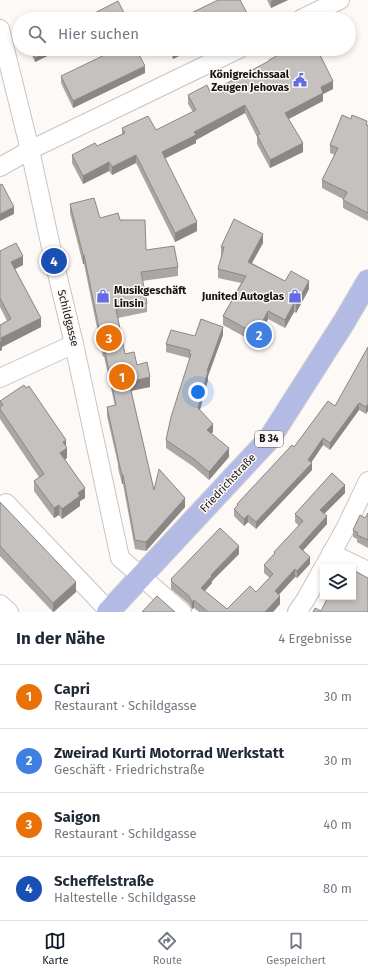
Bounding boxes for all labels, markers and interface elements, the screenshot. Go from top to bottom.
search box [12,12,356,56]
icon: search [26,23,48,45]
text: Hier suchen [58,25,139,43]
place label: Königreichssaal Zeugen Jehovas [210,68,290,94]
public building icon: Königreichssaal Zeugen Jehovas [292,72,308,88]
pin: 4 [41,246,67,276]
place label: Musikgeschäft Linsin [114,284,187,310]
street label: Schildgasse [55,288,81,348]
shop icon: Musikgeschäft Linsin [95,288,111,304]
shop icon: Junited Autoglas [287,288,303,304]
place label: Junited Autoglas [201,290,285,303]
pin: 2 [246,320,272,350]
pin: 3 [96,323,122,353]
pin: 1 [109,362,135,392]
your location [188,382,208,402]
road number: B 34 [255,431,283,447]
street label: Friedrichstraße [198,451,258,515]
map controls [320,564,356,600]
button: layers [320,564,356,600]
text: In der Nähe [16,628,105,649]
text: 4 Ergebnisse [278,631,352,646]
text: Capri [54,680,90,698]
text: 1 [26,689,32,704]
text: 30 m [324,689,352,704]
text: Restaurant · Schildgasse [54,698,197,713]
text: Zweirad Kurti Motorrad Werkstatt [54,744,284,762]
text: 2 [26,753,32,768]
text: 30 m [324,753,352,768]
text: Geschäft · Friedrichstraße [54,762,205,777]
text: Saigon [54,808,100,826]
text: 3 [26,817,32,832]
text: 40 m [323,817,352,832]
text: Restaurant · Schildgasse [54,826,197,841]
text: Scheffelstraße [54,872,154,890]
text: 4 [25,881,33,896]
text: 80 m [323,881,352,896]
text: Haltestelle · Schildgasse [54,890,196,905]
tab: Karte [42,930,69,967]
tab: Route [153,930,182,967]
tab: Gespeichert [266,930,326,967]

